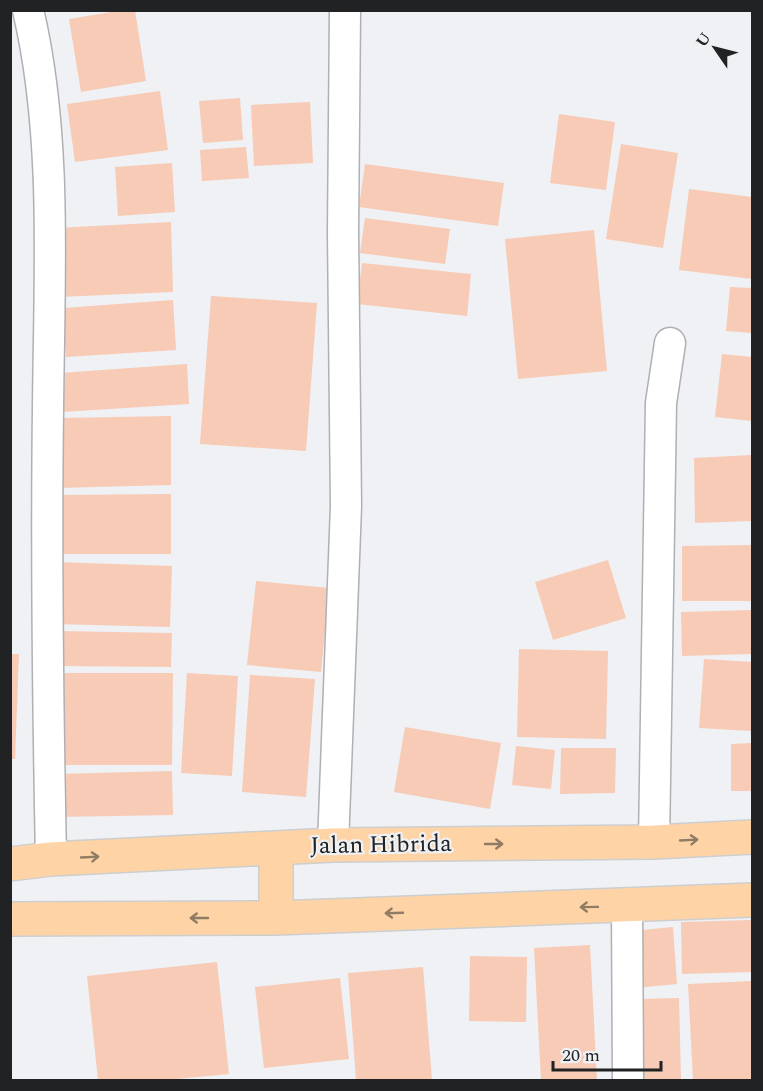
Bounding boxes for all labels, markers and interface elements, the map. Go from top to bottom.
north arrow [685,18,745,78]
text: U [690,28,717,52]
street label: Jalan Hibrida [310,826,452,864]
one-way arrow [679,835,699,846]
one-way arrow [484,838,504,850]
one-way arrow [79,851,99,863]
one-way arrow [580,902,600,913]
one-way arrow [385,908,405,919]
one-way arrow [190,912,210,924]
scale bar [553,1034,661,1072]
text: 20 m [562,1042,600,1069]

